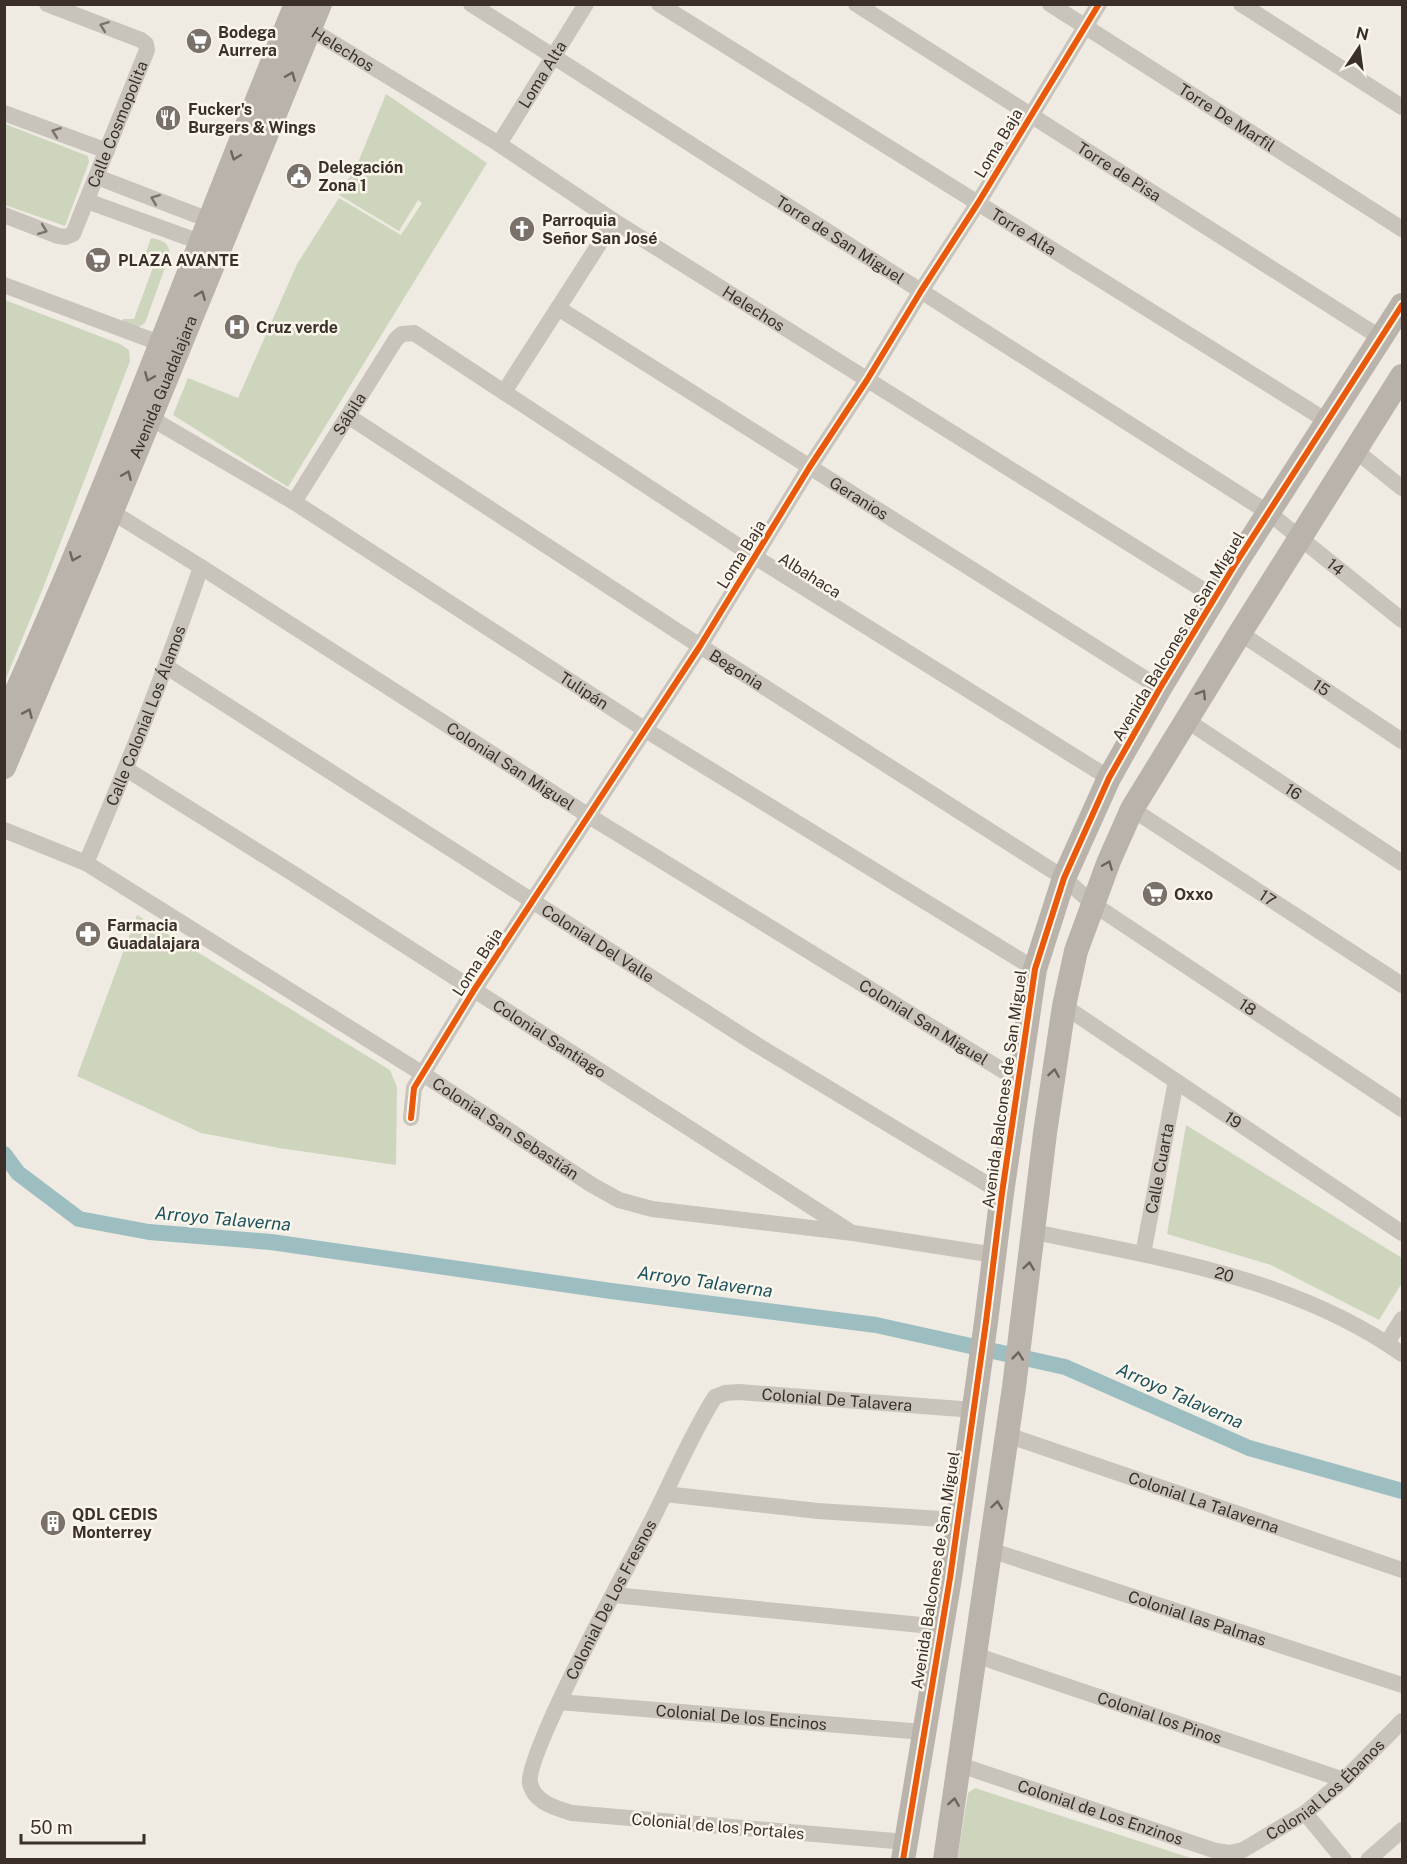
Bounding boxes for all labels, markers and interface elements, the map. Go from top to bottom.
north arrow [1329,18,1389,78]
one-way arrow [100,21,110,34]
place label: Bodega Aurrera [218,23,277,60]
street label: Helechos [308,23,377,76]
text: N [1354,23,1370,45]
supermarket icon: Bodega Aurrera [184,26,214,56]
street label: Loma Alta [515,38,571,112]
street label: Calle Cosmopolita [84,58,152,191]
one-way arrow [284,71,296,82]
street label: Torre De Marfil [1175,80,1279,155]
place label: Fucker's Burgers & Wings [188,100,316,137]
restaurant icon: Fucker's Burgers & Wings [153,103,183,133]
street label: Loma Baja [970,105,1026,181]
one-way arrow [51,127,62,139]
street label: Torre de Pisa [1073,138,1165,206]
one-way arrow [230,150,242,161]
place label: Delegación Zona 1 [318,158,403,195]
public building icon: Delegación Zona 1 [284,161,314,191]
street label: Torre de San Miguel [772,192,908,288]
one-way arrow [150,194,161,206]
street label: Torre Alta [987,205,1060,260]
place label: Parroquia Señor San José [542,211,658,248]
church icon: Parroquia Señor San José [507,214,537,244]
one-way arrow [36,223,47,235]
supermarket icon: PLAZA AVANTE [83,245,113,275]
place label: PLAZA AVANTE [118,251,239,270]
street label: Helechos [719,282,788,336]
one-way arrow [194,290,206,301]
hospital icon: Cruz verde [222,312,252,342]
street label: Avenida Guadalajara [126,313,201,461]
place label: Cruz verde [256,318,338,337]
one-way arrow [144,370,156,381]
street label: Sábila [329,389,370,439]
one-way arrow [120,471,132,482]
street label: Geranios [826,473,892,524]
street label: Loma Baja [713,517,770,592]
street label: Avenida Balcones de San Miguel [1108,528,1249,744]
street label: Albahaca [775,549,844,602]
one-way arrow [69,550,81,561]
street label: 14 [1323,554,1348,580]
street label: Calle Colonial Los Álamos [102,623,190,809]
street label: Begonia [706,646,767,694]
street label: Tulipán [556,668,612,713]
street label: 15 [1309,675,1334,700]
one-way arrow [1195,690,1206,701]
one-way arrow [21,709,33,720]
street label: Colonial San Miguel [443,718,578,814]
street label: 16 [1281,779,1305,804]
one-way arrow [1101,860,1113,871]
supermarket icon: Oxxo [1140,879,1170,909]
place label: Oxxo [1174,885,1213,904]
street label: 17 [1255,886,1279,910]
street label: Colonial Del Valle [538,901,658,987]
place label: Farmacia Guadalajara [107,916,200,953]
pharmacy icon: Farmacia Guadalajara [73,919,103,949]
street label: Loma Baja [448,925,506,1000]
street label: Avenida Balcones de San Miguel [978,968,1031,1210]
street label: Colonial San Miguel [855,975,992,1069]
street label: 18 [1235,995,1260,1020]
street label: Colonial Santiago [489,996,609,1082]
one-way arrow [1047,1068,1060,1078]
street label: Colonial San Sebastián [429,1074,582,1184]
street label: 19 [1221,1108,1245,1133]
street label: Calle Cuarta [1142,1122,1178,1216]
water label: Arroyo Talaverna [154,1202,292,1235]
water label: Arroyo Talaverna [636,1262,774,1301]
one-way arrow [1022,1262,1035,1271]
street label: 20 [1212,1263,1236,1286]
one-way arrow [1011,1351,1023,1360]
water label: Arroyo Talaverna [1114,1358,1247,1433]
street label: Colonial De Talavera [761,1385,913,1415]
street label: Avenida Balcones de San Miguel [907,1450,964,1690]
street label: Colonial La Talaverna [1126,1468,1282,1537]
one-way arrow [990,1500,1002,1509]
place label: QDL CEDIS Monterrey [72,1505,158,1542]
building icon: QDL CEDIS Monterrey [38,1508,68,1538]
street label: Colonial De Los Fresnos [562,1517,661,1683]
street label: Colonial las Palmas [1125,1587,1269,1650]
street label: Colonial los Pinos [1095,1688,1224,1748]
street label: Colonial De los Encinos [655,1701,828,1734]
street label: Colonial Los Ébanos [1263,1736,1389,1844]
street label: Colonial de Los Enzinos [1015,1776,1185,1849]
one-way arrow [948,1797,960,1806]
scale bar [21,1807,144,1845]
street label: Colonial de los Portales [631,1809,805,1844]
text: 50 m [30,1817,73,1838]

